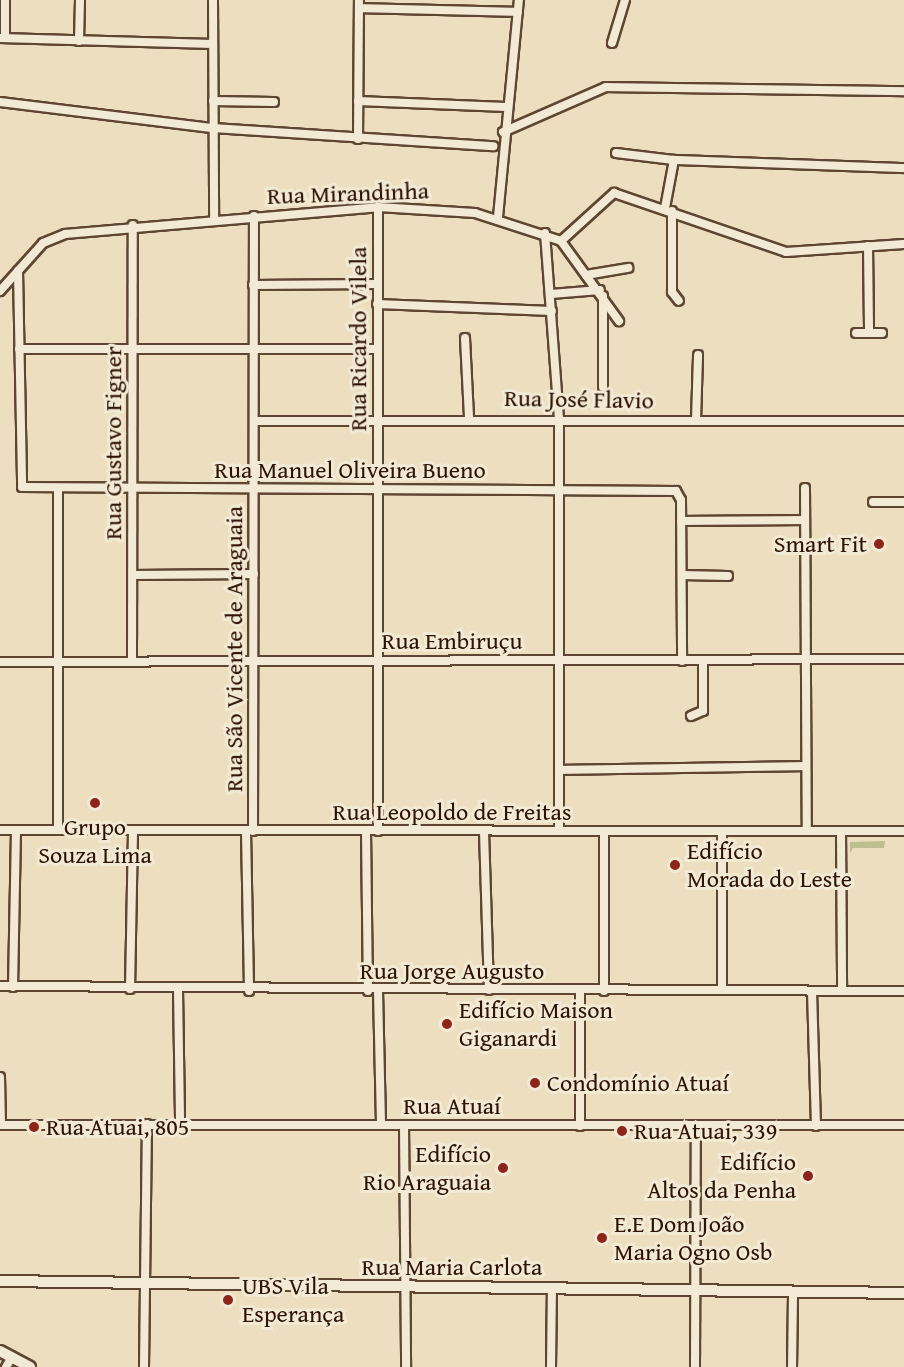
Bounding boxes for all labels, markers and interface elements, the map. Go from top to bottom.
street label: Rua Mirandinha [266,176,430,210]
street label: Rua Ricardo Vilela [344,247,372,431]
street label: Rua Gustavo Figner [99,346,127,540]
street label: Rua José Flavio [504,383,654,415]
street label: Rua Manuel Oliveira Bueno [214,456,486,484]
street label: Rua São Vicente de Araguaia [220,506,248,792]
place label: Smart Fit [774,530,867,558]
marker: Smart Fit [872,537,886,551]
street label: Rua Embiruçu [382,627,522,655]
marker: Grupo Souza Lima [88,796,102,810]
street label: Rua Leopoldo de Freitas [333,798,571,826]
place label: Grupo Souza Lima [38,813,152,869]
place label: Edifício Morada do Leste [687,837,852,893]
marker: Edifício Morada do Leste [668,858,682,872]
street label: Rua Jorge Augusto [360,957,544,985]
place label: Edifício Maison Giganardi [459,996,613,1052]
marker: Edifício Maison Giganardi [440,1017,454,1031]
place label: Condomínio Atuaí [547,1069,729,1097]
marker: Condomínio Atuaí [528,1076,542,1090]
street label: Rua Atuaí [403,1092,501,1120]
place label: Rua Atuai, 805 [46,1113,189,1141]
place label: Rua Atuai, 339 [634,1117,777,1145]
marker: Rua Atuai, 805 [27,1120,41,1134]
marker: Rua Atuai, 339 [615,1124,629,1138]
place label: Edifício Rio Araguaia [363,1140,491,1196]
place label: Edifício Altos da Penha [647,1148,796,1204]
marker: Edifício Rio Araguaia [496,1161,510,1175]
marker: Edifício Altos da Penha [801,1169,815,1183]
place label: E.E Dom João Maria Ogno Osb [614,1210,772,1266]
marker: E.E Dom João Maria Ogno Osb [595,1231,609,1245]
street label: Rua Maria Carlota [362,1253,542,1281]
place label: UBS Vila Esperança [242,1272,344,1328]
marker: UBS Vila Esperança [219,1291,237,1309]

